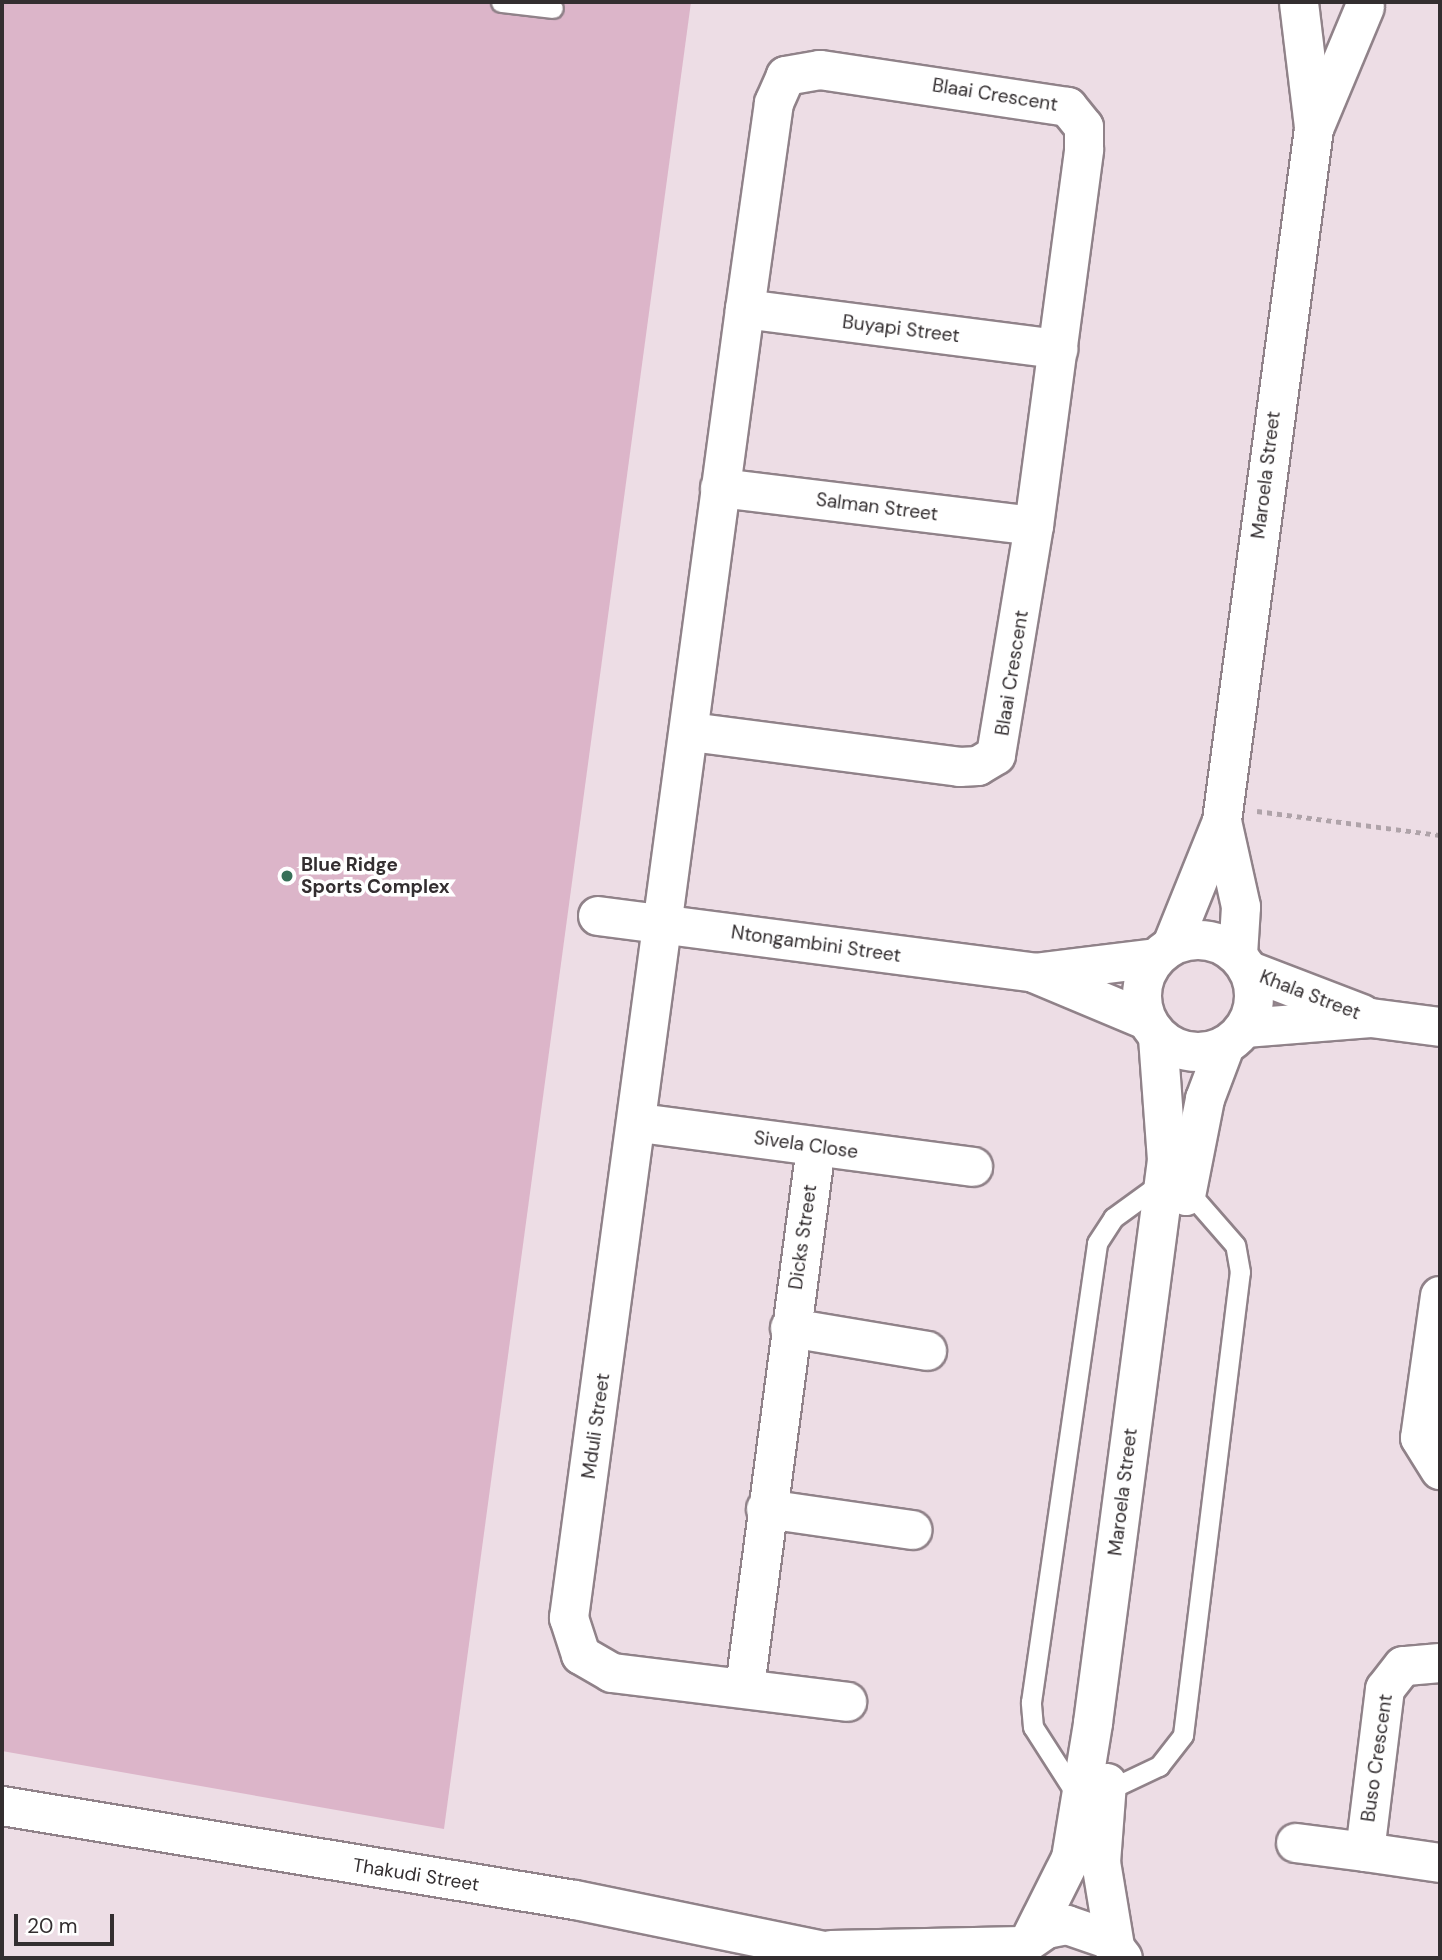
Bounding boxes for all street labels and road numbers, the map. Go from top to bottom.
street label: Blaai Crescent [931,74,1059,116]
street label: Buyapi Street [841,310,961,348]
street label: Maroela Street [1247,410,1285,540]
street label: Salman Street [815,488,939,526]
street label: Blaai Crescent [991,609,1033,737]
street label: Ntongambini Street [730,921,902,967]
street label: Khala Street [1257,965,1363,1025]
street label: Sivela Close [752,1126,860,1164]
street label: Dicks Street [784,1183,822,1291]
street label: Mduli Street [577,1372,615,1480]
street label: Maroela Street [1104,1427,1142,1557]
street label: Buso Crescent [1357,1693,1397,1823]
street label: Thakudi Street [351,1854,481,1896]

